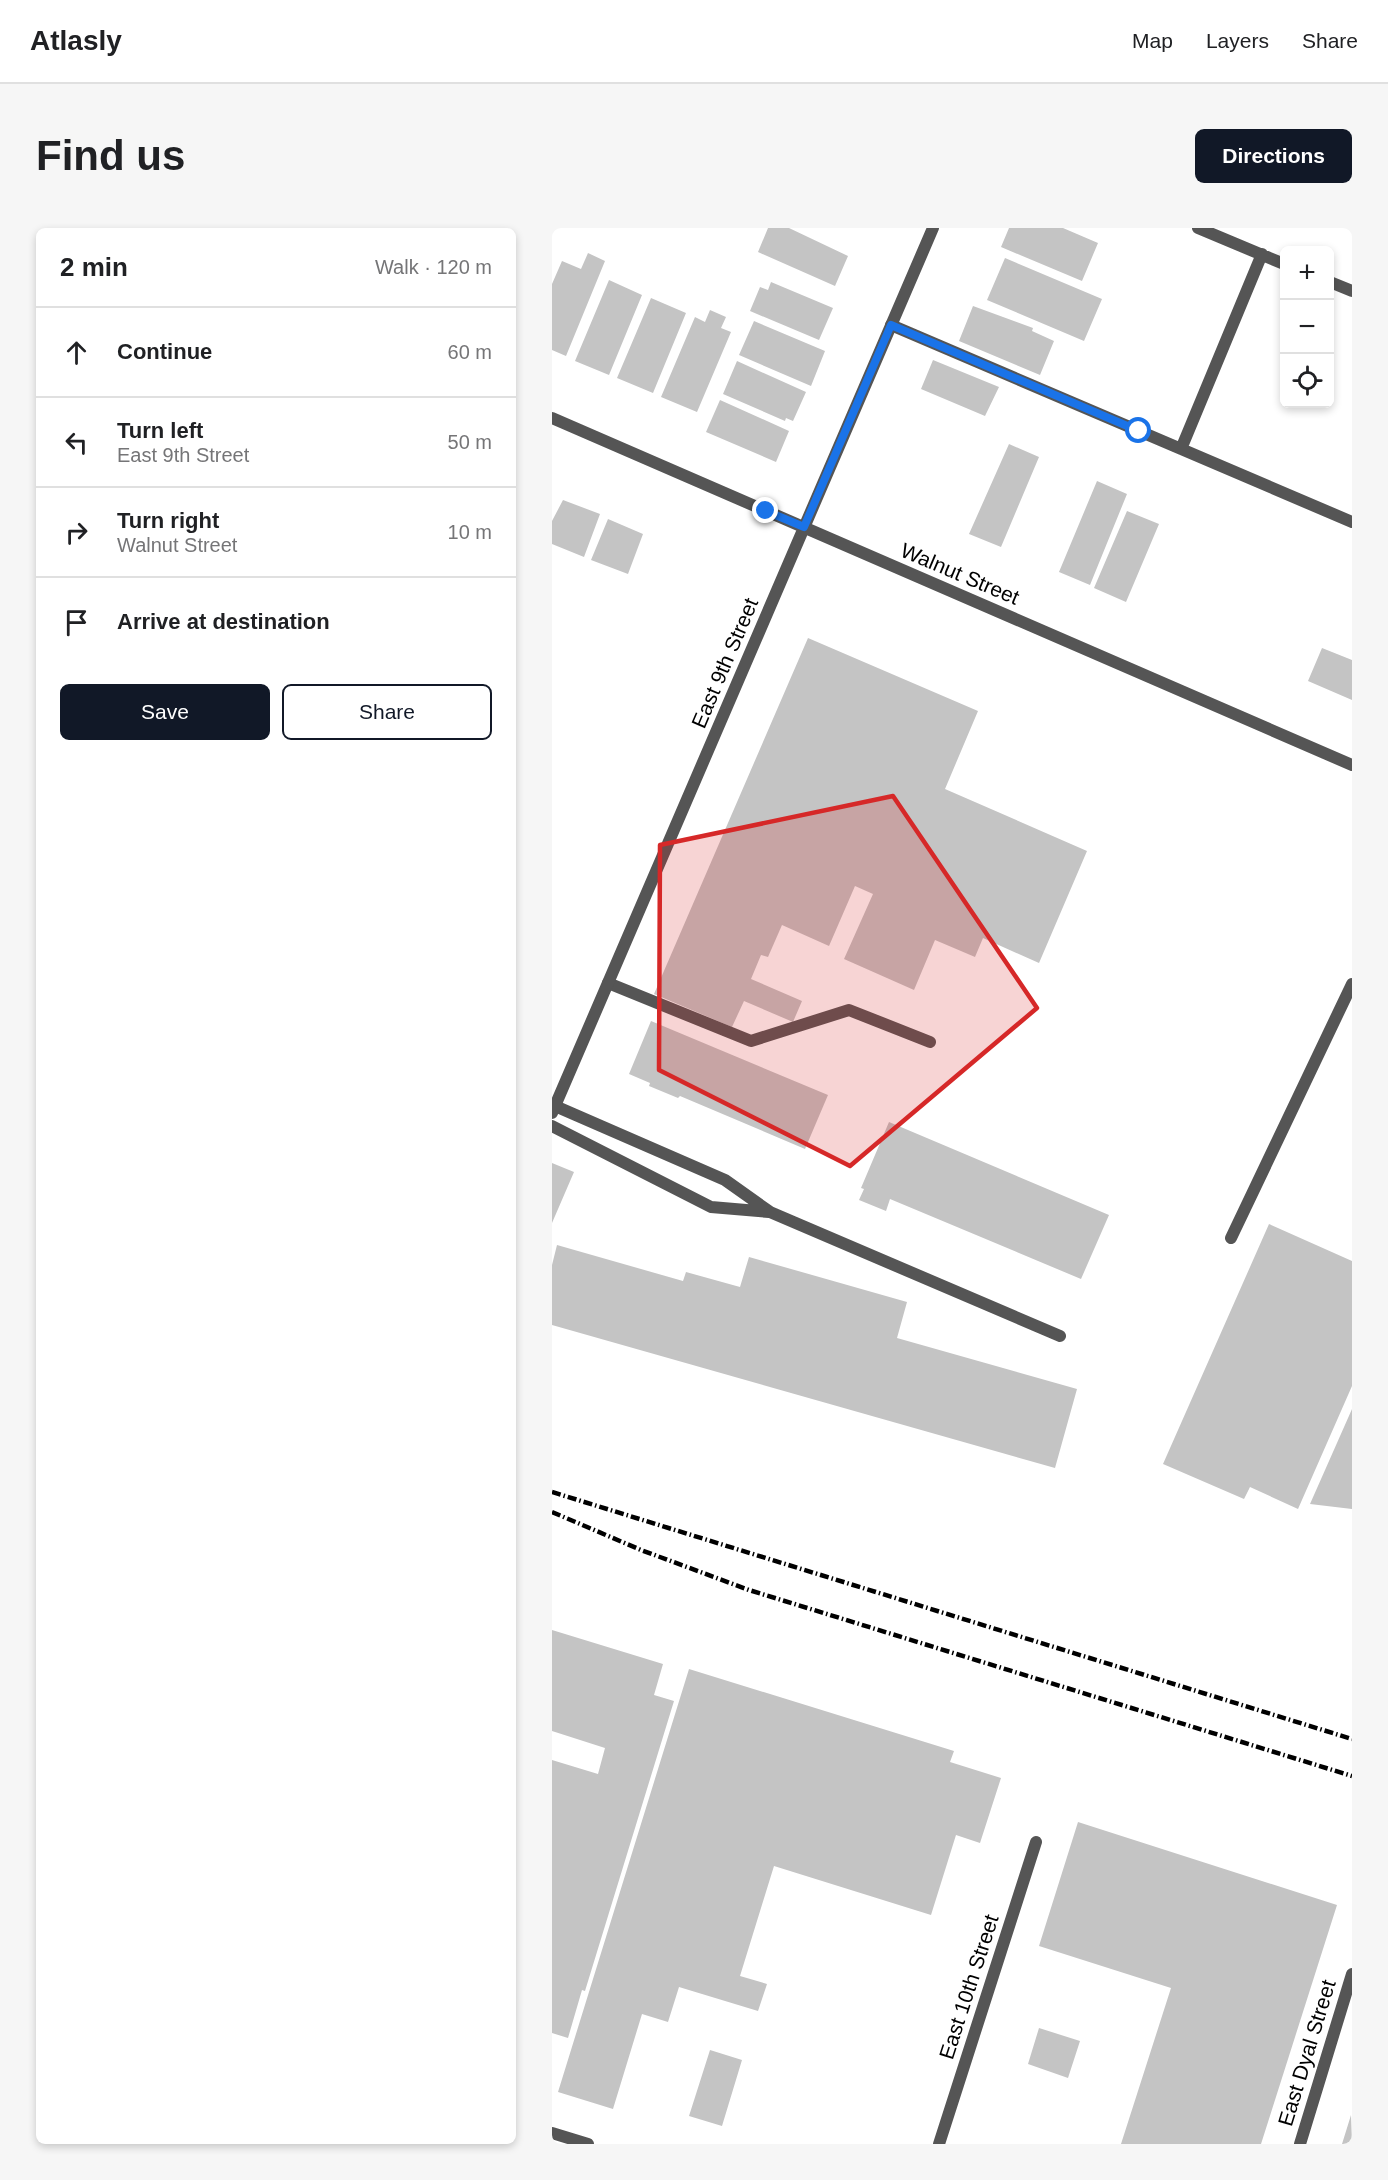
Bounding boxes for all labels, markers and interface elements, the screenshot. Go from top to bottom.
text: Atlasly [30,25,122,56]
text: Map [1132,29,1173,52]
text: Layers [1206,29,1269,52]
text: Share [1302,29,1358,52]
button: Directions [1195,129,1352,183]
text: Find us [36,132,185,179]
map controls [1280,246,1334,408]
button: + [1280,246,1334,300]
text: 2 min [60,252,128,282]
text: Walk · 120 m [375,256,492,278]
button: − [1280,300,1334,354]
icon: ahead [60,336,93,369]
text: Continue [117,339,212,364]
text: 60 m [448,341,492,363]
button: locate [1280,354,1334,408]
route start [1125,417,1151,443]
text: Turn left [117,418,203,443]
icon: left [60,426,93,459]
text: 50 m [448,431,492,453]
text: East 9th Street [117,444,249,466]
route end [752,497,778,523]
text: Turn right [117,508,219,533]
icon: right [60,516,93,549]
text: 10 m [448,521,492,543]
text: Walnut Street [117,534,237,556]
street label: Walnut Street [898,538,1023,609]
street label: East 9th Street [687,594,762,731]
icon: arrive [60,606,93,639]
text: Arrive at destination [117,609,330,634]
button: Save [60,684,270,740]
button: Share [282,684,492,740]
street label: East 10th Street [934,1912,1003,2062]
street label: East Dyal Street [1273,1977,1340,2129]

